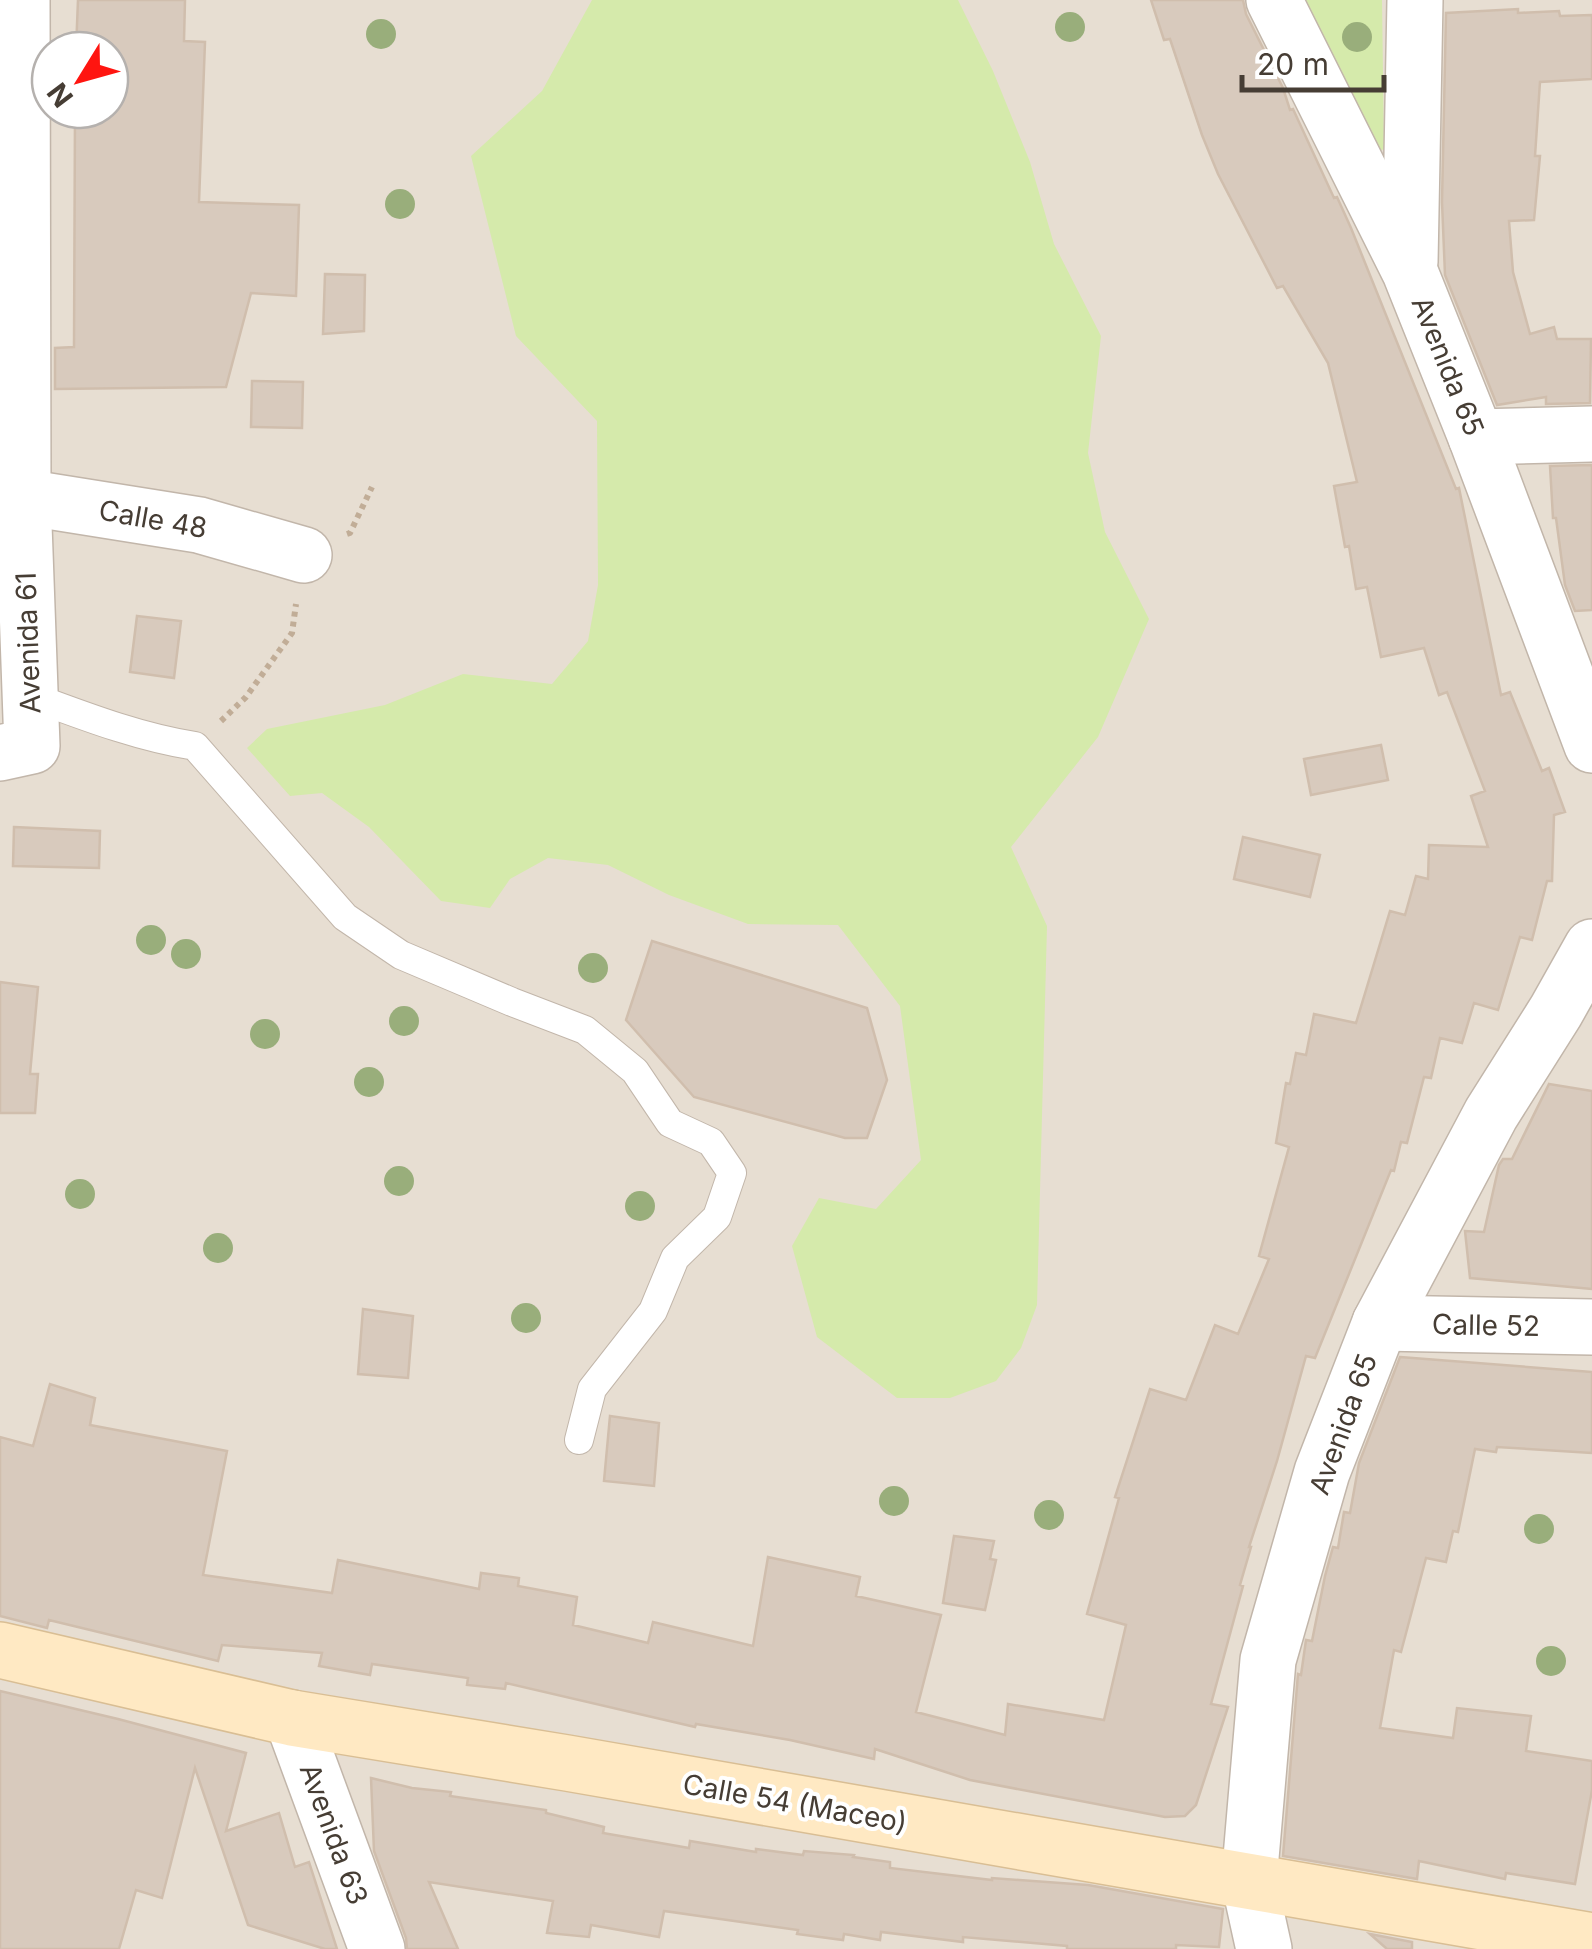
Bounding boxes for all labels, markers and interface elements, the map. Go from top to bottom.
north arrow [30,30,130,130]
scale bar [1242,30,1384,92]
text: 20 m [1257,46,1329,82]
text: N [40,76,80,114]
street label: Avenida 65 [1405,291,1491,441]
street label: Calle 48 [96,493,210,545]
street label: Avenida 61 [9,572,47,714]
street label: Calle 52 [1432,1307,1540,1343]
street label: Avenida 65 [1302,1349,1384,1499]
street label: Avenida 63 [293,1759,375,1909]
street label: Calle 54 (Maceo) [680,1767,910,1839]

